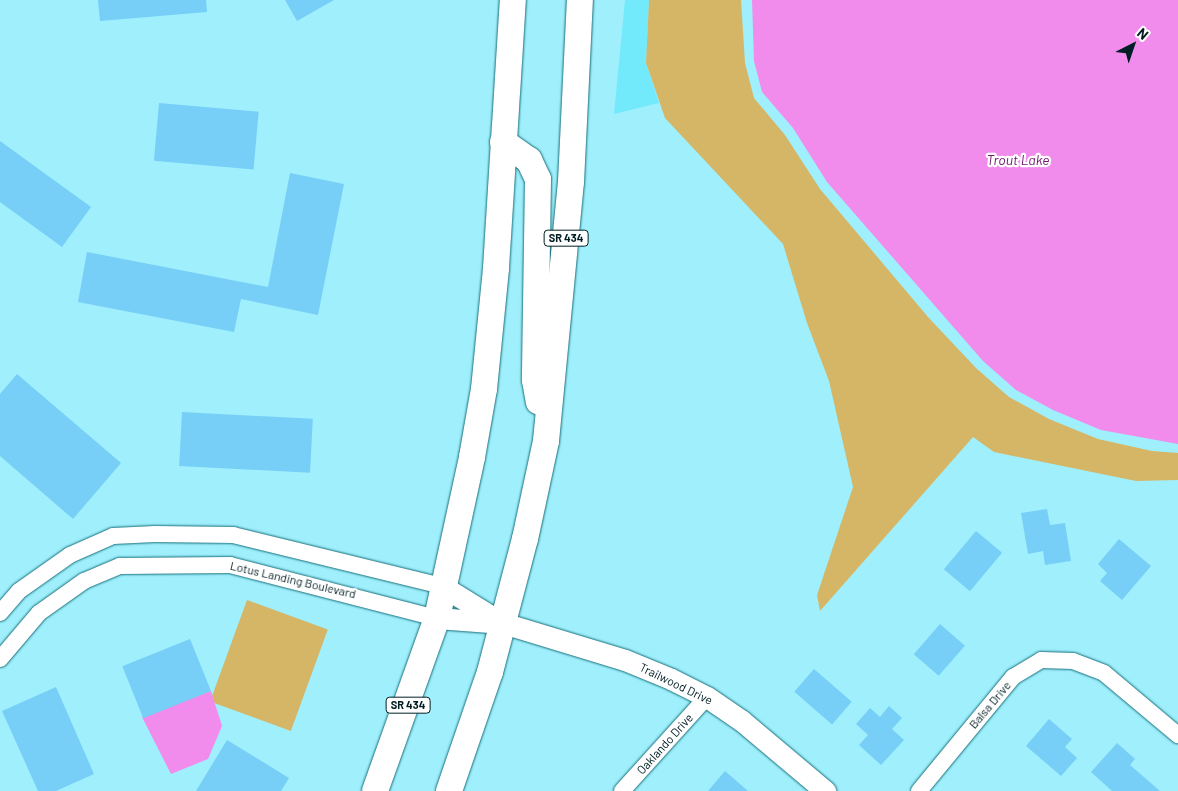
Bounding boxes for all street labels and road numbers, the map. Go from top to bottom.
road number: SR 434 [544,230,588,247]
street label: Lotus Landing Boulevard [229,559,357,601]
street label: Trailwood Drive [637,660,715,708]
street label: Balsa Drive [966,678,1014,732]
road number: SR 434 [386,696,430,714]
street label: Oaklando Drive [634,711,696,777]

